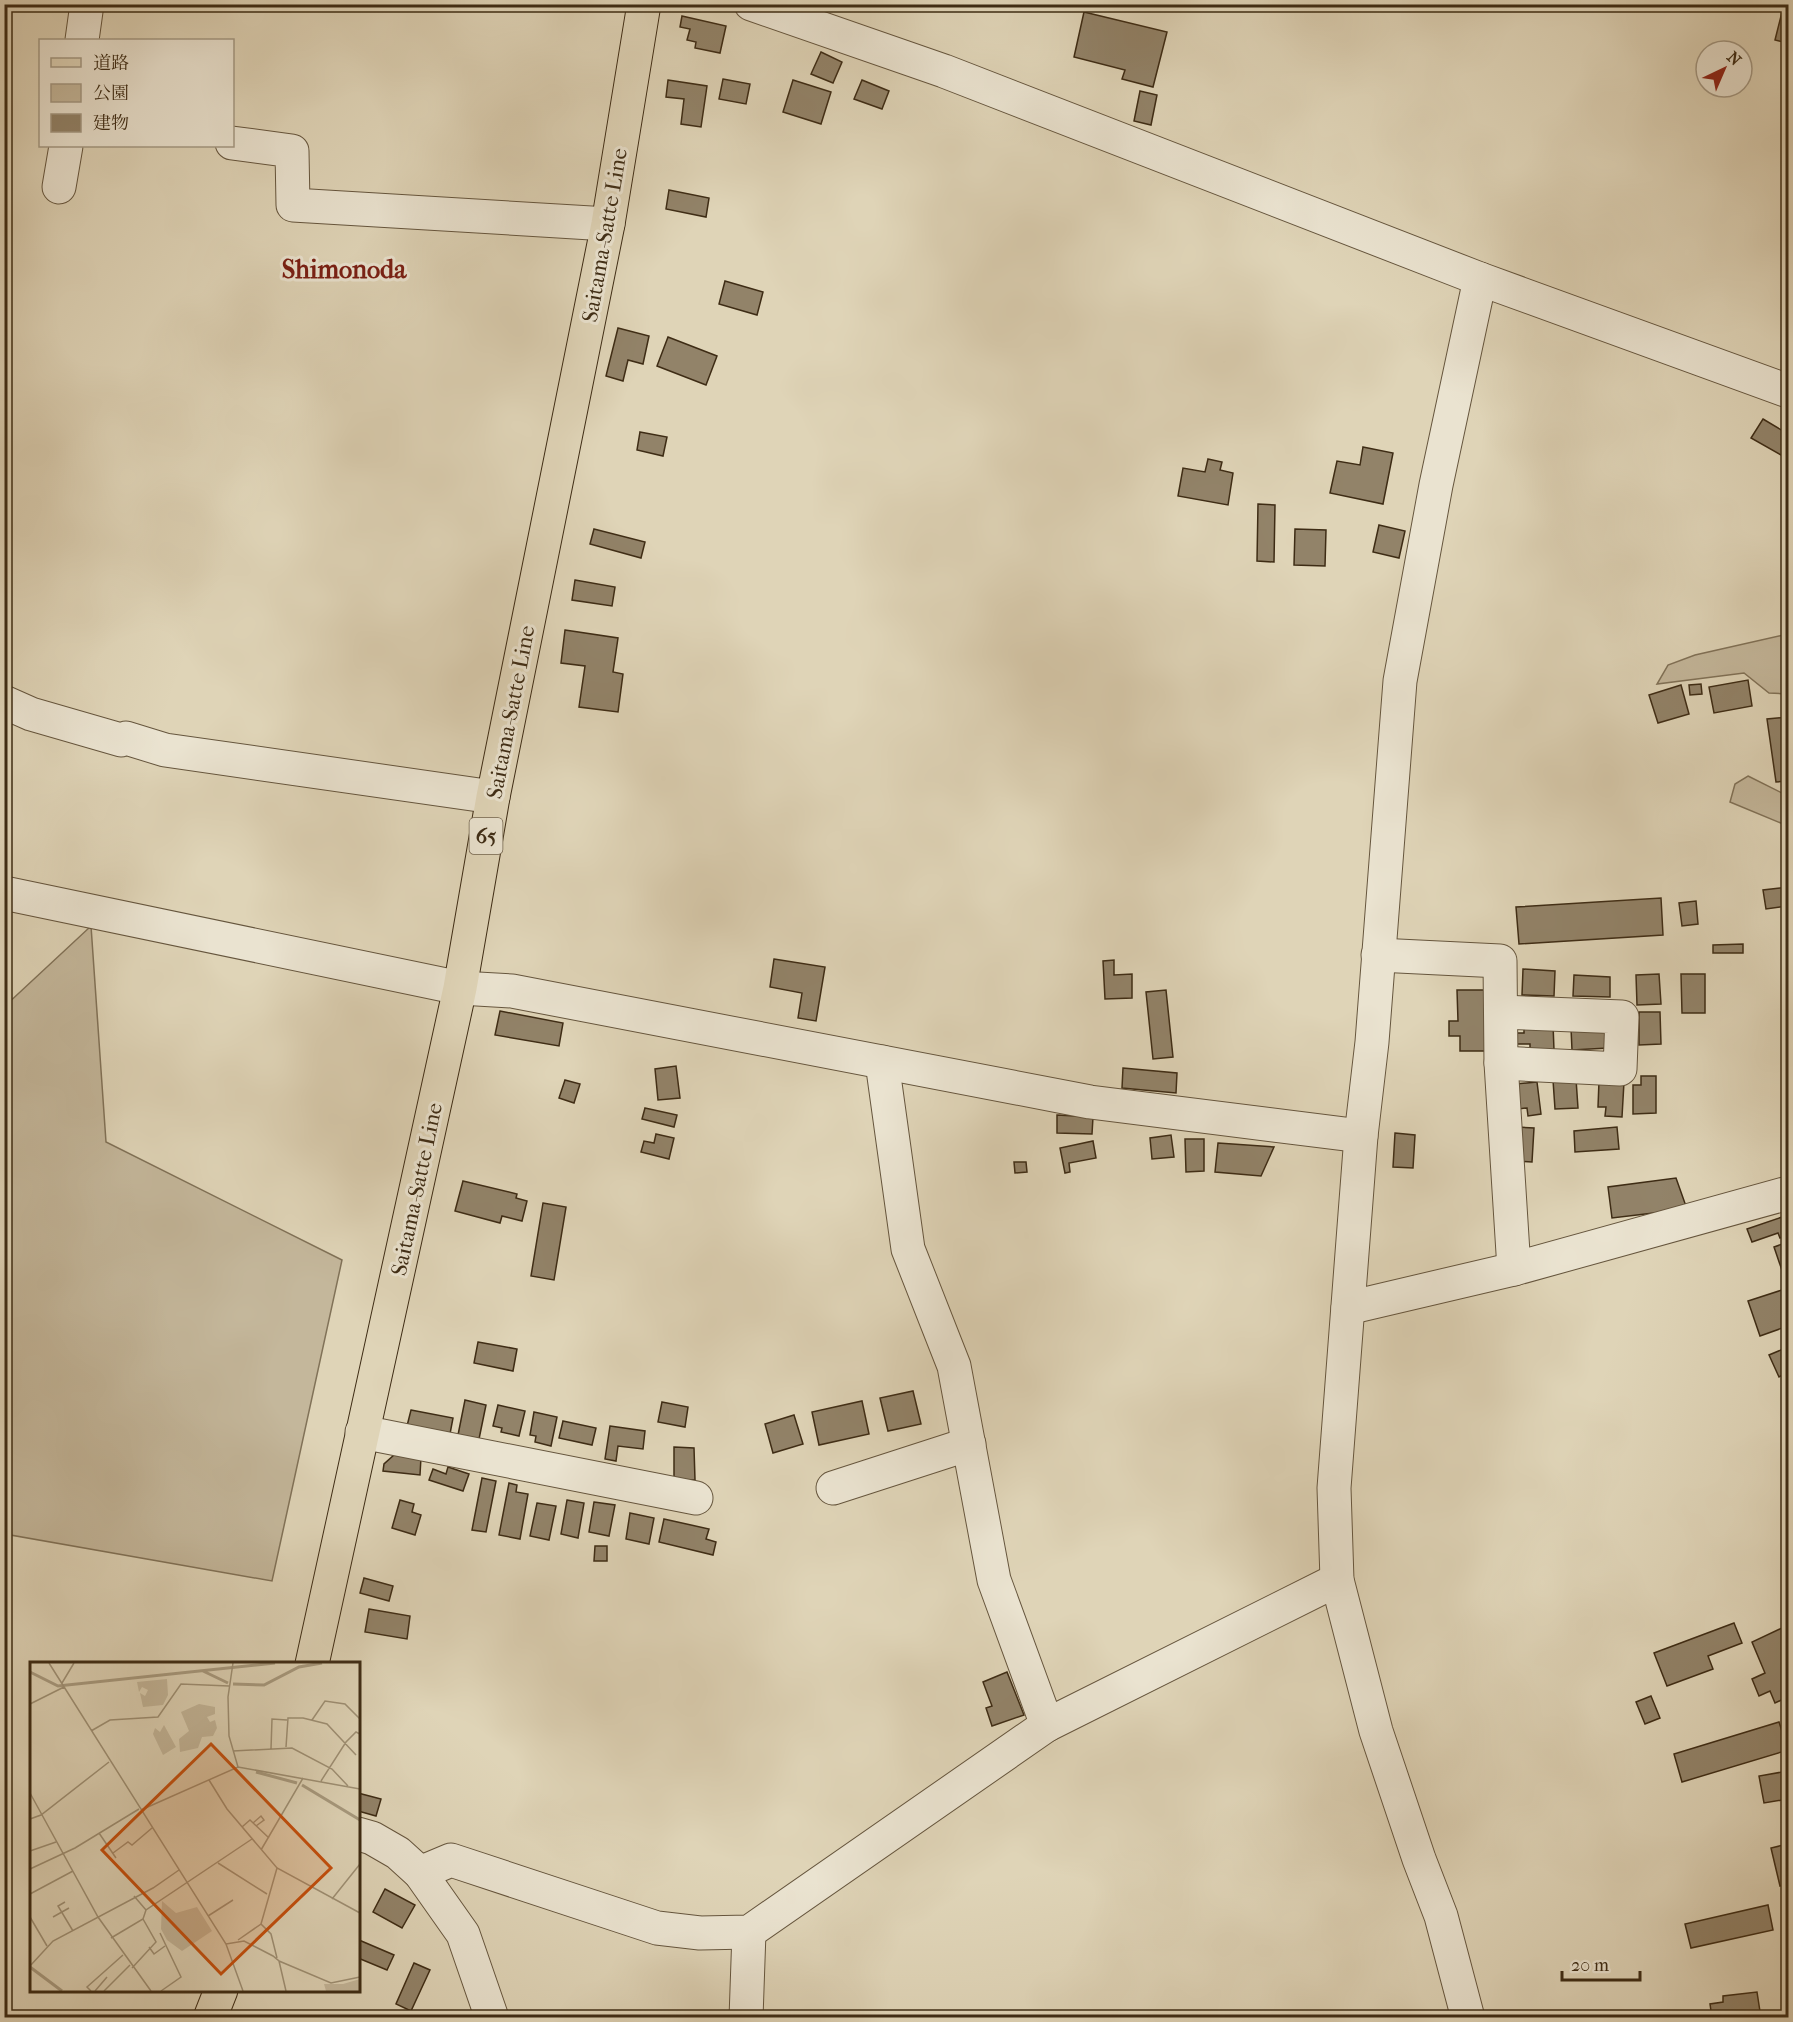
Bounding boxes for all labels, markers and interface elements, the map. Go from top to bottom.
legend [39,39,234,147]
north arrow [1694,39,1754,99]
text: N [1723,48,1746,70]
text: 道路 [93,53,129,74]
text: 公園 [93,83,129,104]
text: 建物 [93,113,129,134]
street label: Saitama-Satte Line [577,146,633,324]
district label: Shimonoda [282,254,407,285]
street label: Saitama-Satte Line [481,623,541,801]
road number: 65 [470,818,502,854]
street label: Saitama-Satte Line [386,1100,448,1278]
inset map [30,1662,360,1992]
scale bar [1562,1944,1640,1982]
text: 20 m [1571,1955,1609,1976]

